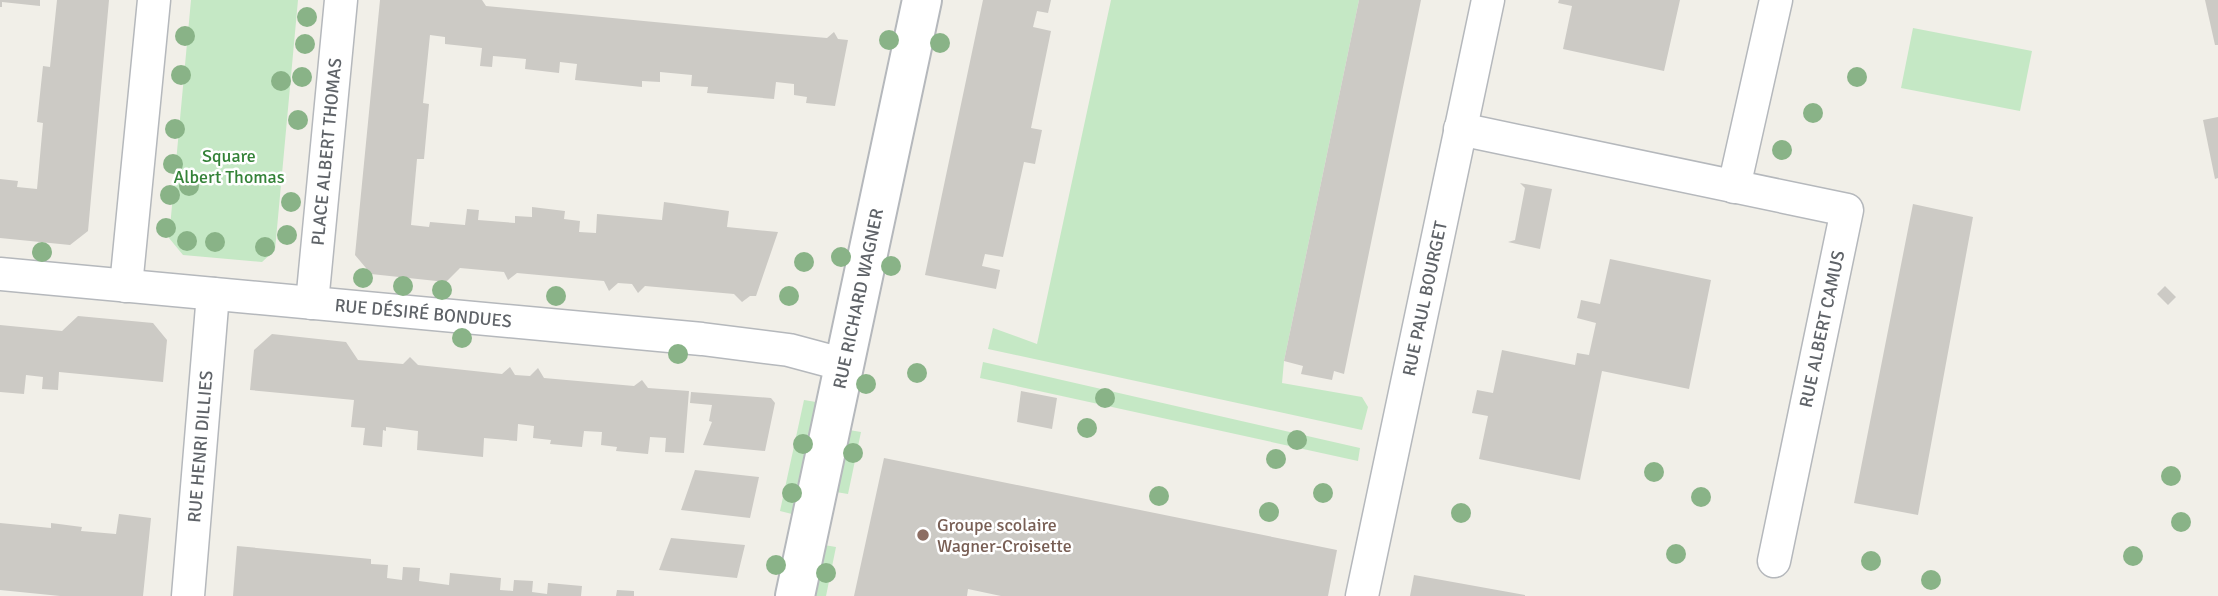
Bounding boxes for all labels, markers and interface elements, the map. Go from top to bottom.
street label: PLACE ALBERT THOMAS [307,57,346,247]
park label: Square Albert Thomas [173,145,285,188]
street label: RUE RICHARD WAGNER [828,206,888,391]
street label: RUE PAUL BOURGET [1398,219,1452,378]
street label: RUE ALBERT CAMUS [1795,249,1849,409]
street label: RUE DÉSIRÉ BONDUES [334,294,513,332]
street label: RUE HENRI DILLIES [183,370,218,523]
place label: Groupe scolaire Wagner-Croisette [937,514,1072,557]
marker: Groupe scolaire Wagner-Croisette [915,527,931,543]

